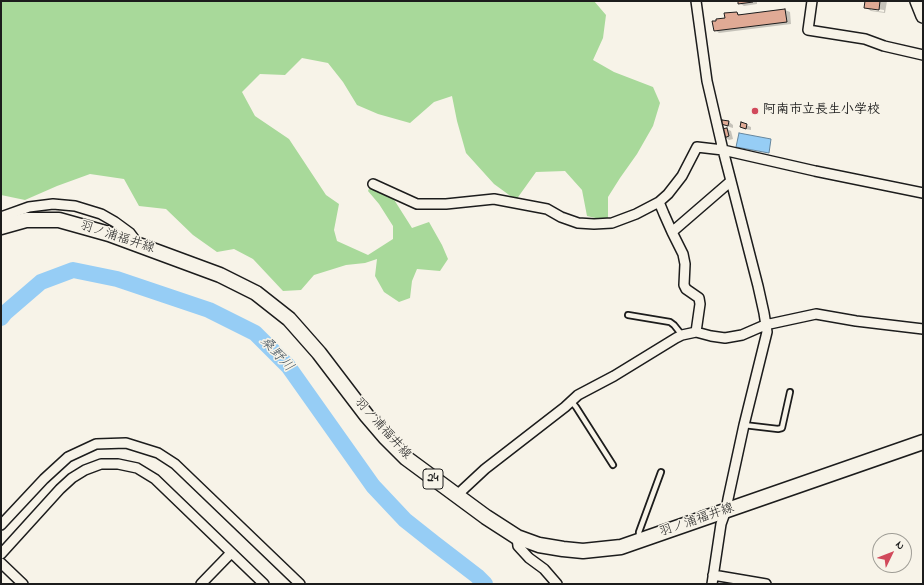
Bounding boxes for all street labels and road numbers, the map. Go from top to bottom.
street label: 羽ノ浦福井線 [77,219,157,257]
street label: 羽ノ浦福井線 [350,395,414,463]
road number: 24 [423,469,443,489]
street label: 羽ノ浦福井線 [658,501,736,541]

